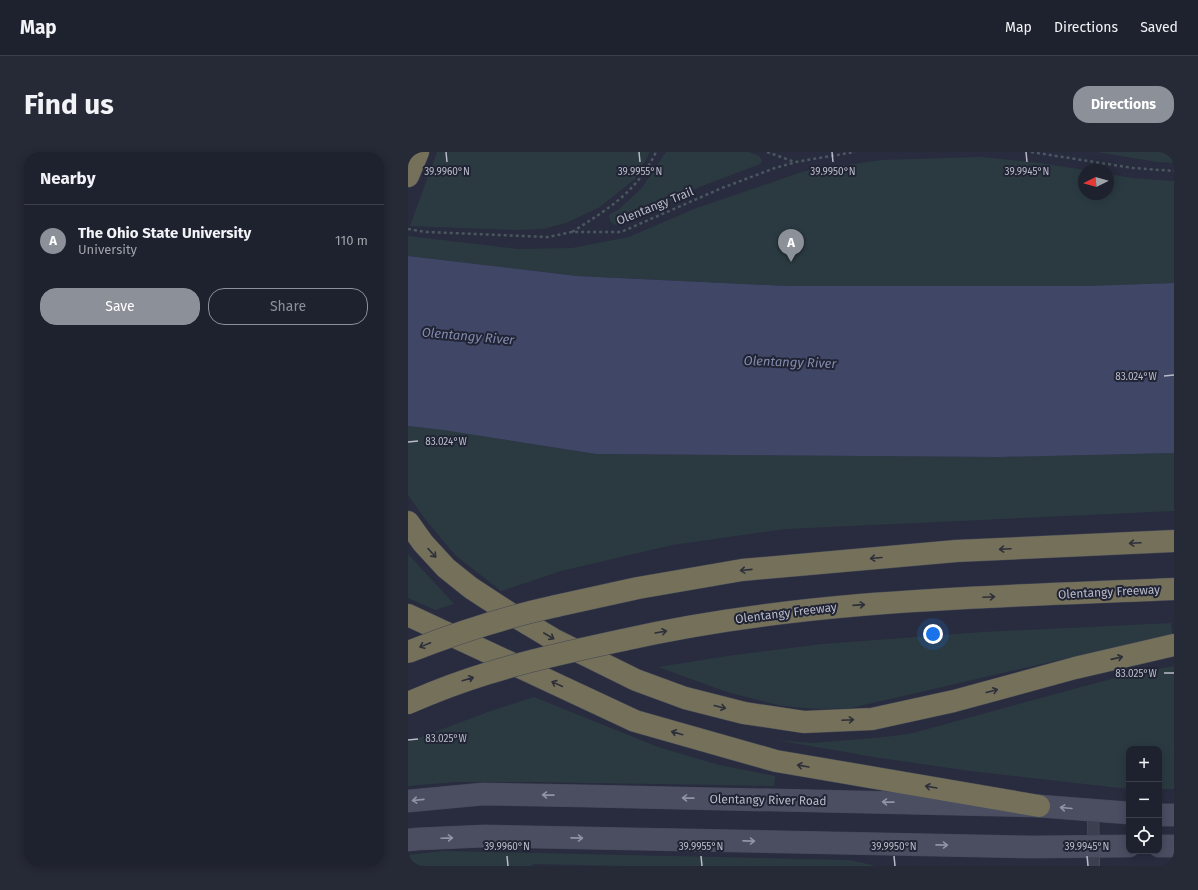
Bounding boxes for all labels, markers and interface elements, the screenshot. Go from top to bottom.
text: Map [20,16,57,39]
text: Map [1005,19,1032,36]
text: Directions [1054,19,1118,36]
text: Saved [1140,19,1178,36]
button: Directions [1073,86,1174,123]
text: Find us [24,88,114,121]
north arrow [1078,164,1114,200]
text: 39.9960°N [424,166,470,178]
text: 39.9955°N [618,166,662,178]
text: 39.9950°N [810,166,856,178]
text: 39.9945°N [1005,166,1049,178]
text: Nearby [40,168,95,189]
street label: Olentangy Trail [614,184,696,228]
text: The Ohio State University [78,224,251,242]
pin: A [778,229,804,262]
text: A [49,233,57,248]
text: 110 m [335,233,368,248]
text: University [78,242,137,257]
button: Save [40,288,200,325]
button: Share [208,288,368,325]
water label: Olentangy River [421,324,516,348]
water label: Olentangy River [743,353,838,371]
text: 83.024°W [1115,371,1158,383]
text: 83.024°W [425,436,468,448]
one-way arrow [1129,539,1142,547]
one-way arrow [999,545,1012,553]
one-way arrow [427,548,437,558]
one-way arrow [870,555,883,562]
one-way arrow [740,566,753,574]
street label: Olentangy Freeway [1058,582,1160,602]
one-way arrow [982,594,995,601]
street label: Olentangy Freeway [735,600,838,626]
one-way arrow [852,601,865,608]
your location [923,624,943,644]
one-way arrow [654,628,667,636]
one-way arrow [543,633,555,641]
one-way arrow [419,642,431,650]
one-way arrow [1111,654,1124,662]
text: 83.025°W [1115,668,1158,680]
one-way arrow [462,675,475,682]
one-way arrow [551,680,563,687]
one-way arrow [985,687,998,694]
one-way arrow [713,704,726,712]
one-way arrow [841,716,854,723]
one-way arrow [671,729,684,736]
text: 83.025°W [425,733,468,745]
map controls [1126,746,1162,854]
button: + [1126,746,1162,782]
one-way arrow [797,761,810,769]
button: − [1126,782,1162,818]
one-way arrow [925,783,938,791]
one-way arrow [542,791,555,799]
street label: Olentangy River Road [709,792,827,808]
one-way arrow [682,794,695,802]
one-way arrow [412,797,425,804]
one-way arrow [882,799,895,806]
one-way arrow [1060,804,1073,812]
button: locate [1126,818,1162,854]
one-way arrow [440,834,453,841]
one-way arrow [570,834,583,842]
one-way arrow [742,837,755,845]
text: 39.9960°N [484,841,530,853]
text: 39.9955°N [679,841,723,853]
text: 39.9950°N [871,841,917,853]
one-way arrow [935,841,948,849]
text: 39.9945°N [1065,841,1109,853]

